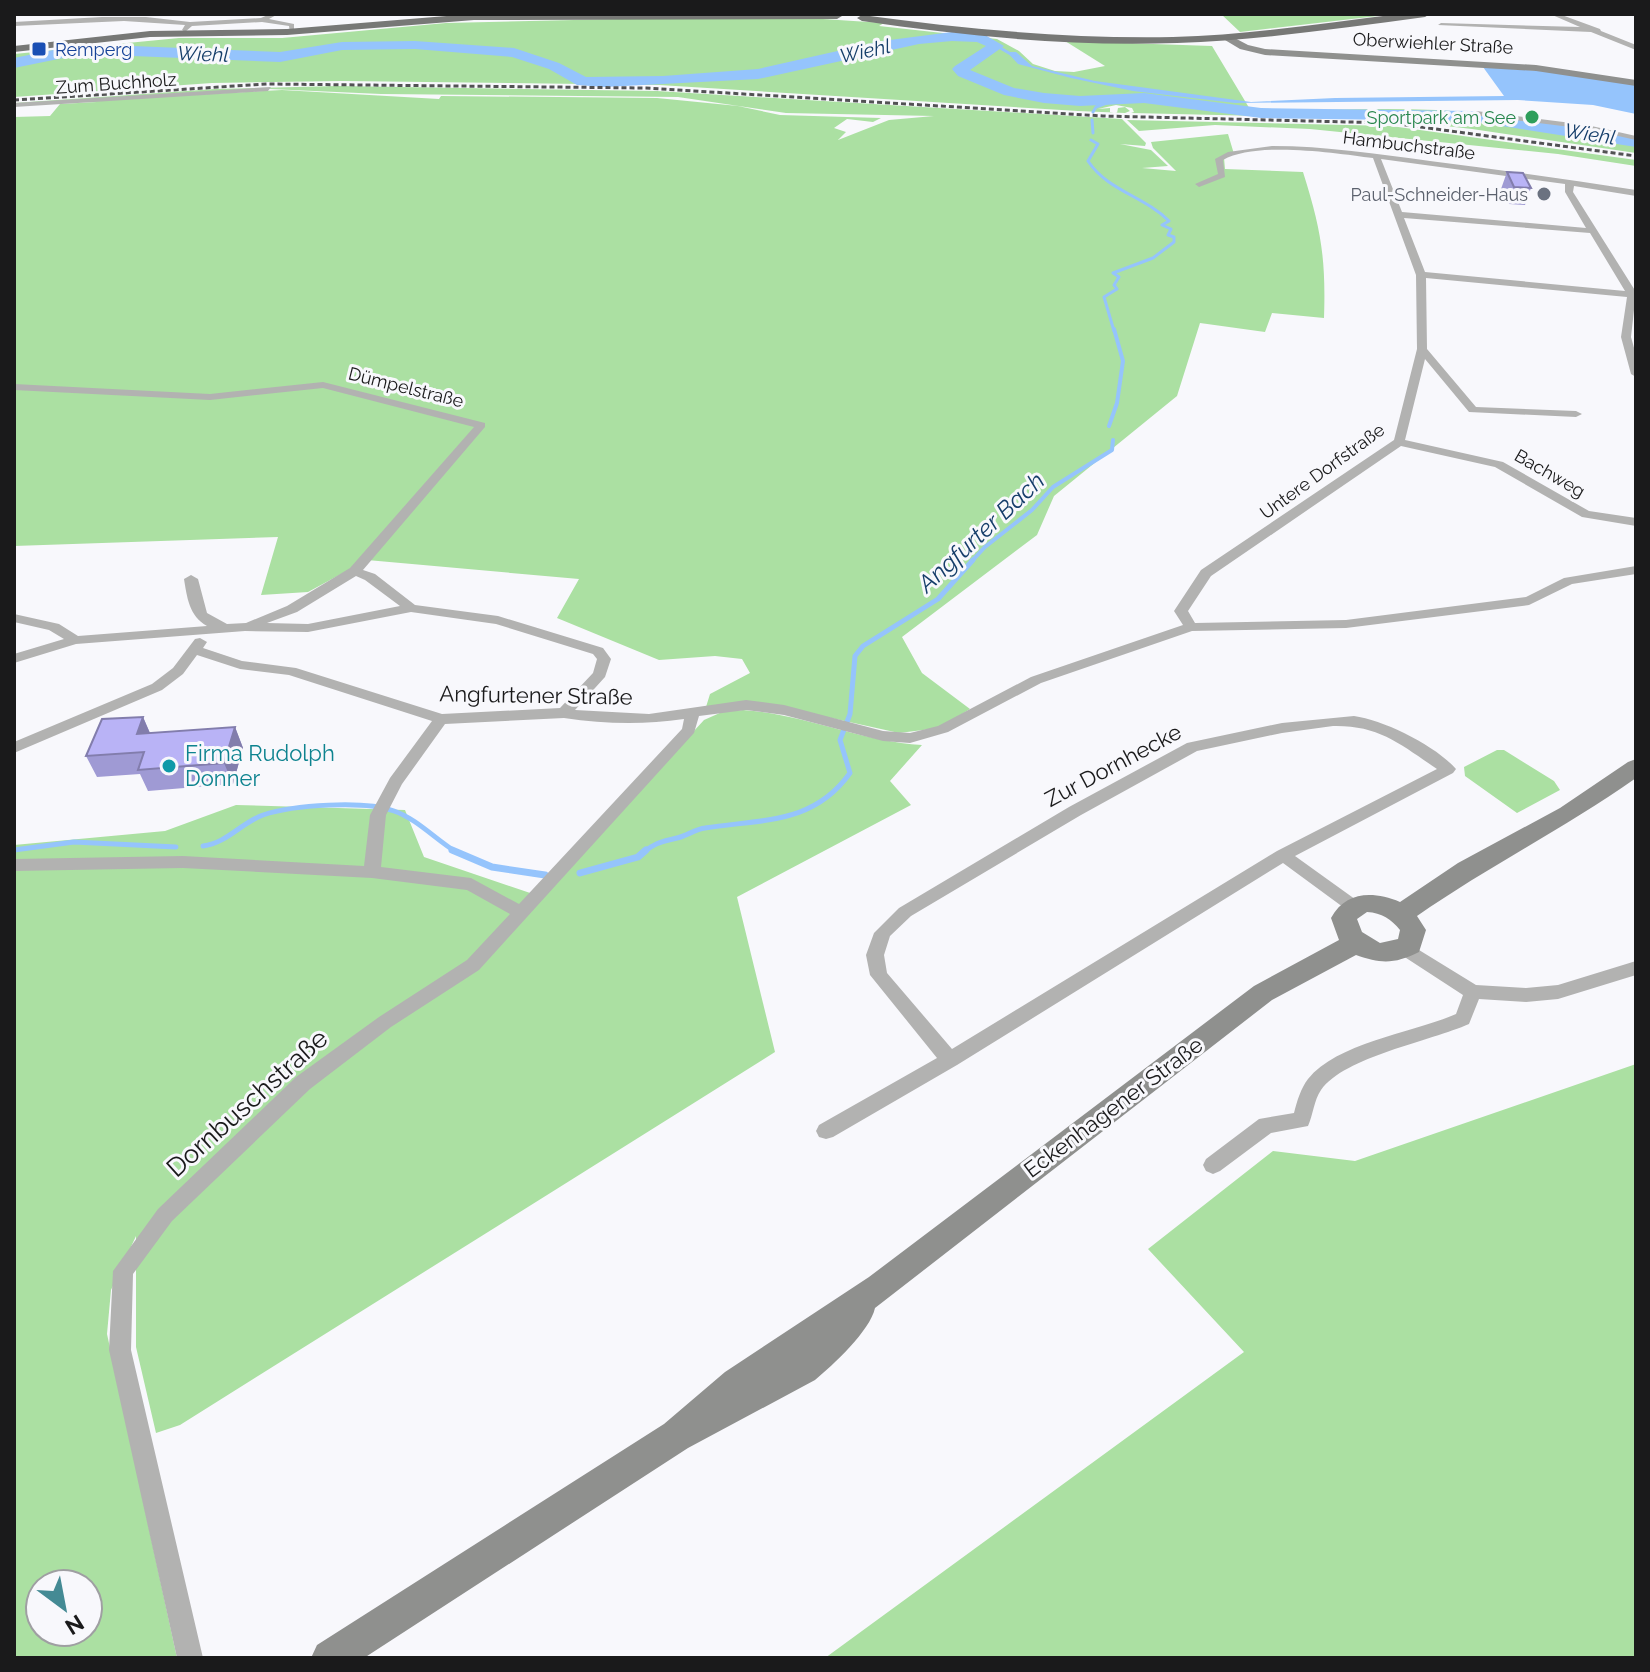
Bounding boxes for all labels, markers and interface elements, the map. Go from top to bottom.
street label: Oberwiehler Straße [1352,28,1514,58]
water label: Wiehl [837,34,893,68]
place label: Remperg [55,39,132,60]
marker: Remperg [30,40,48,58]
water label: Wiehl [177,41,229,67]
street label: Zum Buchholz [55,68,177,98]
place label: Sportpark am See [1367,107,1516,128]
marker: Sportpark am See [1523,108,1541,126]
water label: Wiehl [1563,118,1617,150]
street label: Hambuchstraße [1342,126,1477,164]
place label: Paul-Schneider-Haus [1351,184,1528,205]
marker: Paul-Schneider-Haus [1535,185,1553,203]
street label: Dümpelstraße [346,363,466,412]
street label: Untere Dorfstraße [1256,419,1389,523]
street label: Bachweg [1511,444,1589,502]
water label: Angfurter Bach [910,466,1050,599]
street label: Angfurtener Straße [439,680,633,710]
street label: Zur Dornhecke [1040,718,1186,812]
place label: Firma Rudolph Donner [185,740,335,791]
marker: Firma Rudolph Donner [160,757,178,775]
street label: Dornbuschstraße [160,1023,334,1183]
street label: Eckenhagener Straße [1018,1031,1208,1183]
north arrow [24,1568,104,1648]
text: N [61,1609,89,1640]

